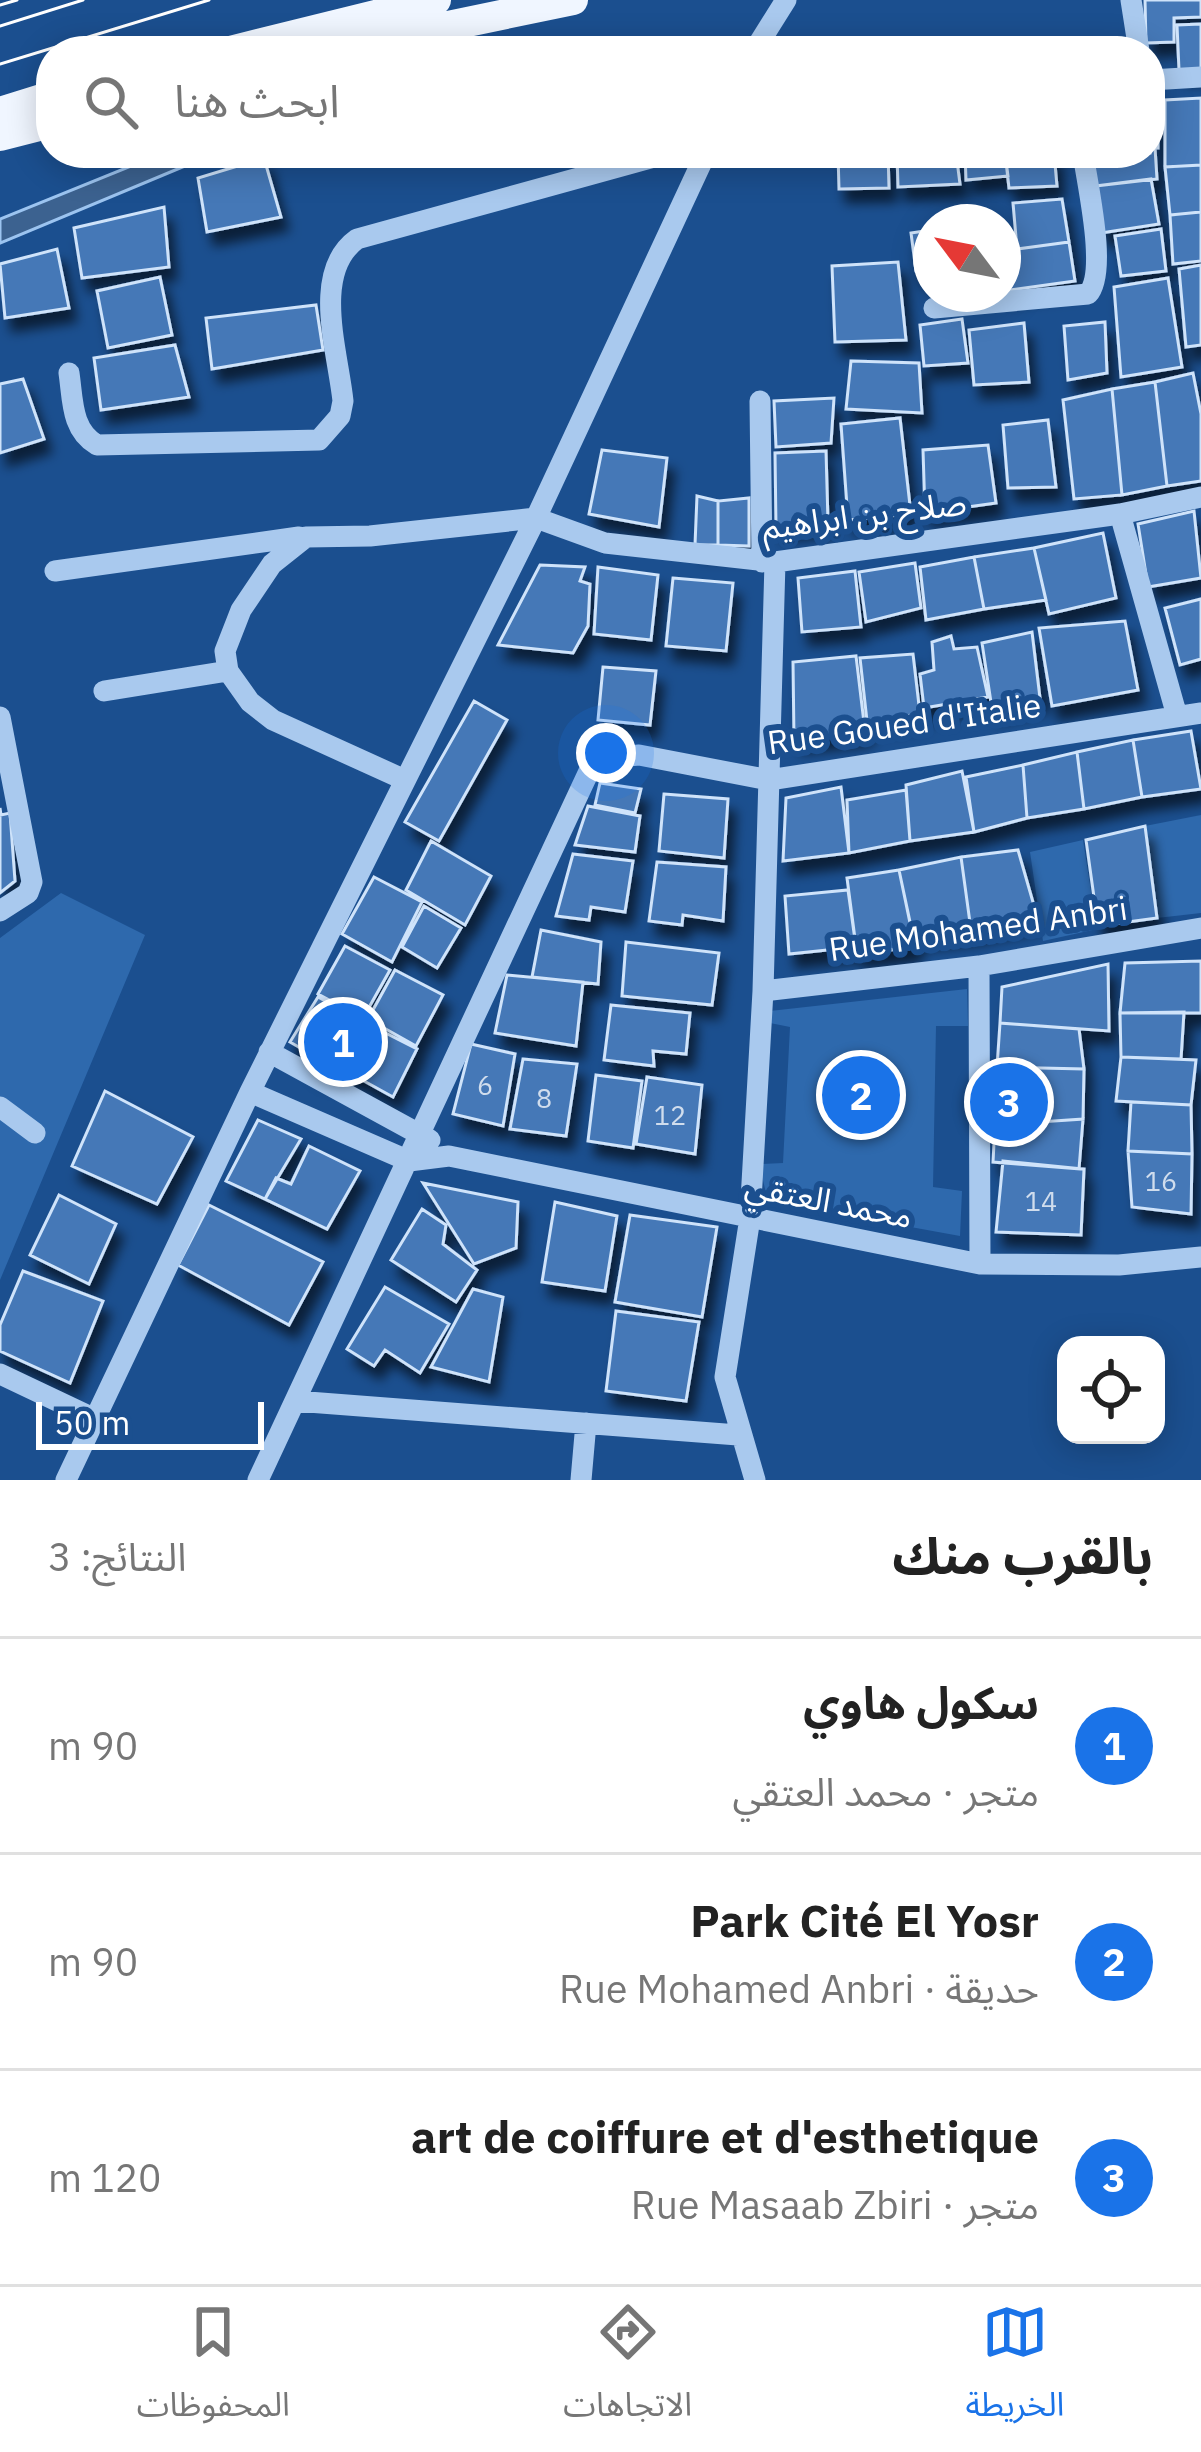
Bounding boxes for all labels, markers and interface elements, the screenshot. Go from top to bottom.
search box [36,36,1165,168]
icon: search [78,69,144,135]
text: ابحث هنا [174,71,340,129]
north arrow [913,204,1021,312]
street label: صلاح بن ابراهيم [759,480,969,553]
street label: Rue Goued d'Italie [764,683,1044,763]
your location [576,723,636,783]
street label: Rue Mohamed Anbri [826,886,1130,970]
pin: 1 [304,997,382,1087]
pin: 2 [822,1050,900,1140]
pin: 3 [970,1057,1048,1147]
house number: 6 [477,1067,493,1102]
house number: 8 [536,1080,552,1115]
house number: 12 [654,1097,686,1132]
street label: محمد العتقي [741,1163,916,1242]
house number: 16 [1145,1163,1177,1198]
house number: 14 [1025,1183,1057,1218]
map controls [1057,1336,1165,1444]
button: locate [1057,1336,1165,1444]
scale bar [36,1396,264,1449]
text: 50 m [54,1401,130,1444]
text: بالقرب منك [892,1522,1153,1588]
text: النتائج: 3 [48,1531,187,1582]
text: سكول هاوي [803,1673,1039,1731]
text: 90 m [48,1720,138,1771]
text: 1 [1102,1720,1126,1771]
text: متجر · محمد العتقي [732,1766,1039,1817]
text: Park Cité El Yosr [690,1891,1039,1949]
text: 90 m [48,1936,138,1987]
text: 2 [1102,1936,1126,1987]
text: حديقة · Rue Mohamed Anbri [559,1963,1039,2014]
text: art de coiffure et d'esthetique [411,2107,1039,2165]
text: 120 m [48,2152,161,2203]
text: 3 [1102,2152,1126,2203]
text: متجر · Rue Masaab Zbiri [631,2179,1039,2230]
tab: المحفوظات [137,2299,290,2440]
tab: الاتجاهات [563,2299,692,2440]
tab: الخريطة [965,2299,1064,2440]

